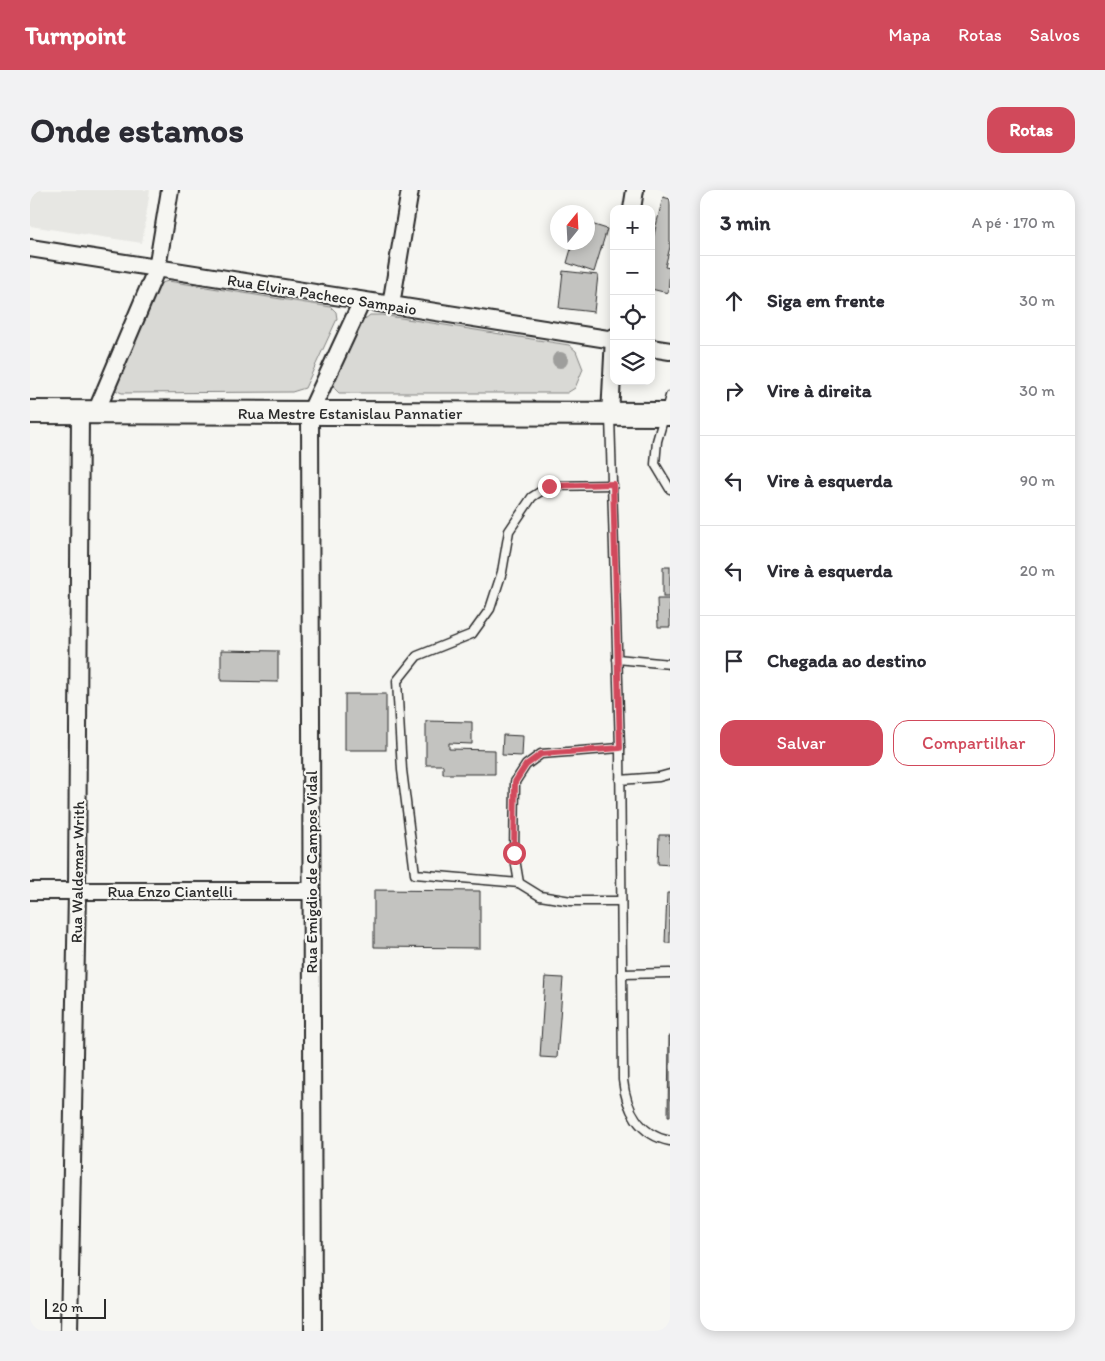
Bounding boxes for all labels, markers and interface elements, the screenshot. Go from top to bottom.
text: Turnpoint [25,21,126,50]
text: Mapa [888,24,930,46]
text: Rotas [958,24,1002,46]
text: Salvos [1030,24,1080,46]
button: Rotas [987,107,1075,153]
text: Onde estamos [30,109,244,151]
north arrow [550,205,595,250]
map controls [610,205,655,385]
button: + [610,205,655,250]
text: 3 min [720,210,770,235]
text: A pé · 170 m [972,213,1055,232]
button: − [610,250,655,295]
street label: Rua Elvira Pacheco Sampaio [226,270,418,319]
icon: ahead [720,287,748,315]
text: Siga em frente [767,289,885,312]
text: 30 m [1019,291,1055,310]
button: locate [610,295,655,340]
button: layers [610,340,655,385]
icon: right [720,377,748,405]
text: Vire à direita [767,379,872,402]
text: 30 m [1019,381,1055,400]
street label: Rua Mestre Estanislau Pannatier [238,404,463,423]
icon: left [720,467,748,495]
text: Vire à esquerda [767,469,893,492]
text: 90 m [1020,471,1055,490]
route end [538,475,561,498]
icon: left [720,557,748,585]
text: Vire à esquerda [767,559,893,582]
text: 20 m [1020,561,1055,580]
icon: arrive [720,647,748,675]
text: Chegada ao destino [767,649,926,672]
button: Salvar [720,720,883,766]
button: Compartilhar [893,720,1055,766]
street label: Rua Emigdio de Campos Vidal [302,770,321,973]
street label: Rua Waldemar Writh [67,800,88,943]
route start [503,842,526,865]
street label: Rua Enzo Ciantelli [108,882,233,901]
scale bar [45,1296,106,1319]
text: 20 m [52,1299,83,1316]

